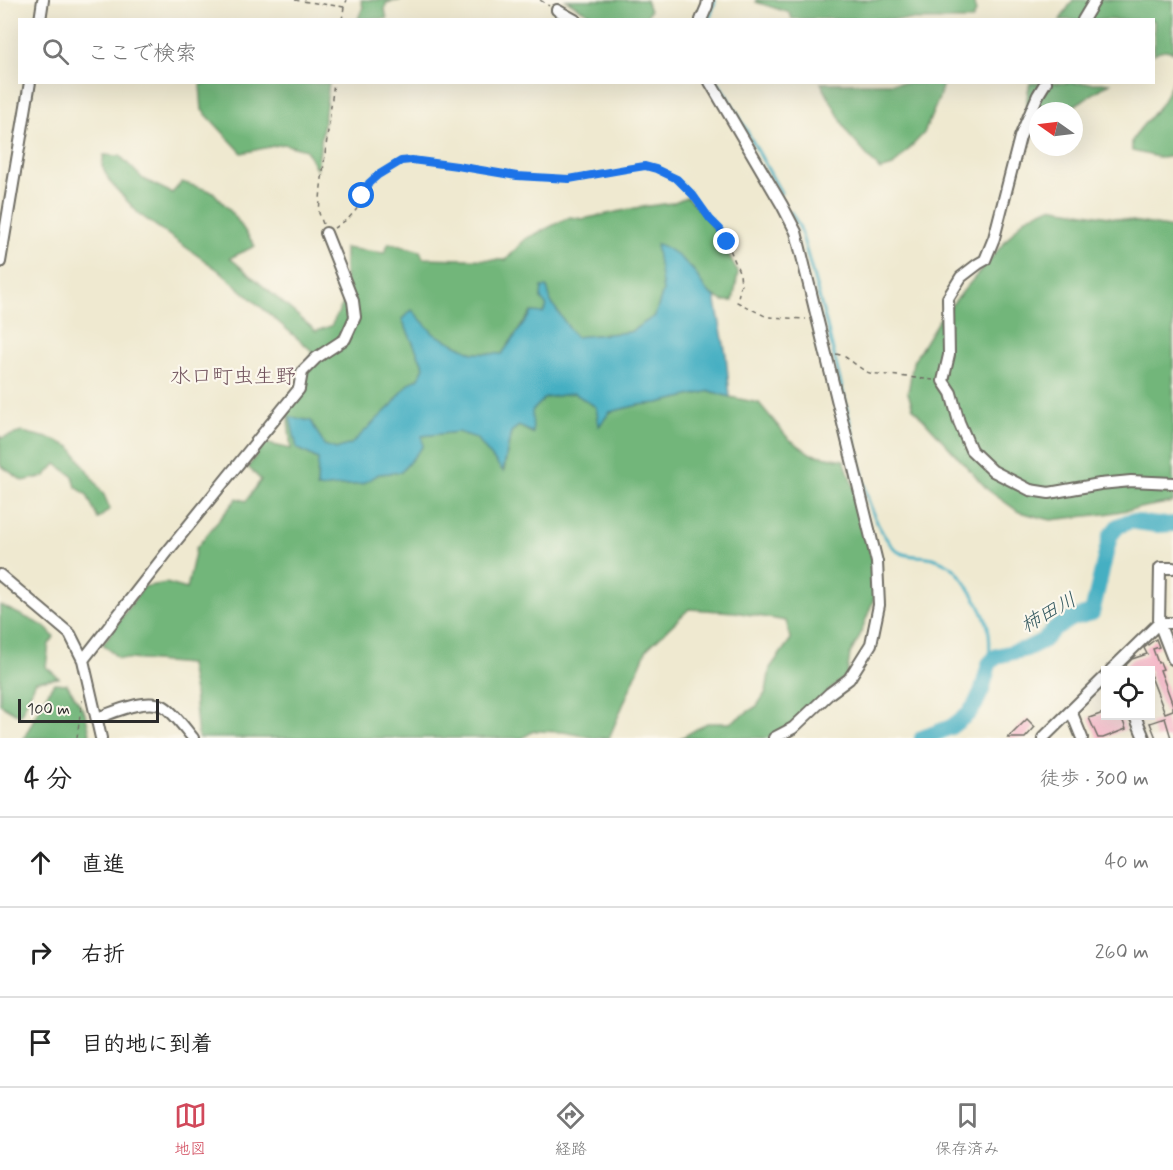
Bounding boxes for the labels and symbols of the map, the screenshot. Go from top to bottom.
north arrow [1029,102,1083,156]
route start [348,182,374,208]
route end [713,228,739,254]
district label: 水口町虫生野 [170,363,296,391]
water label: 柿田川 [1016,587,1082,640]
scale bar [18,696,159,724]

